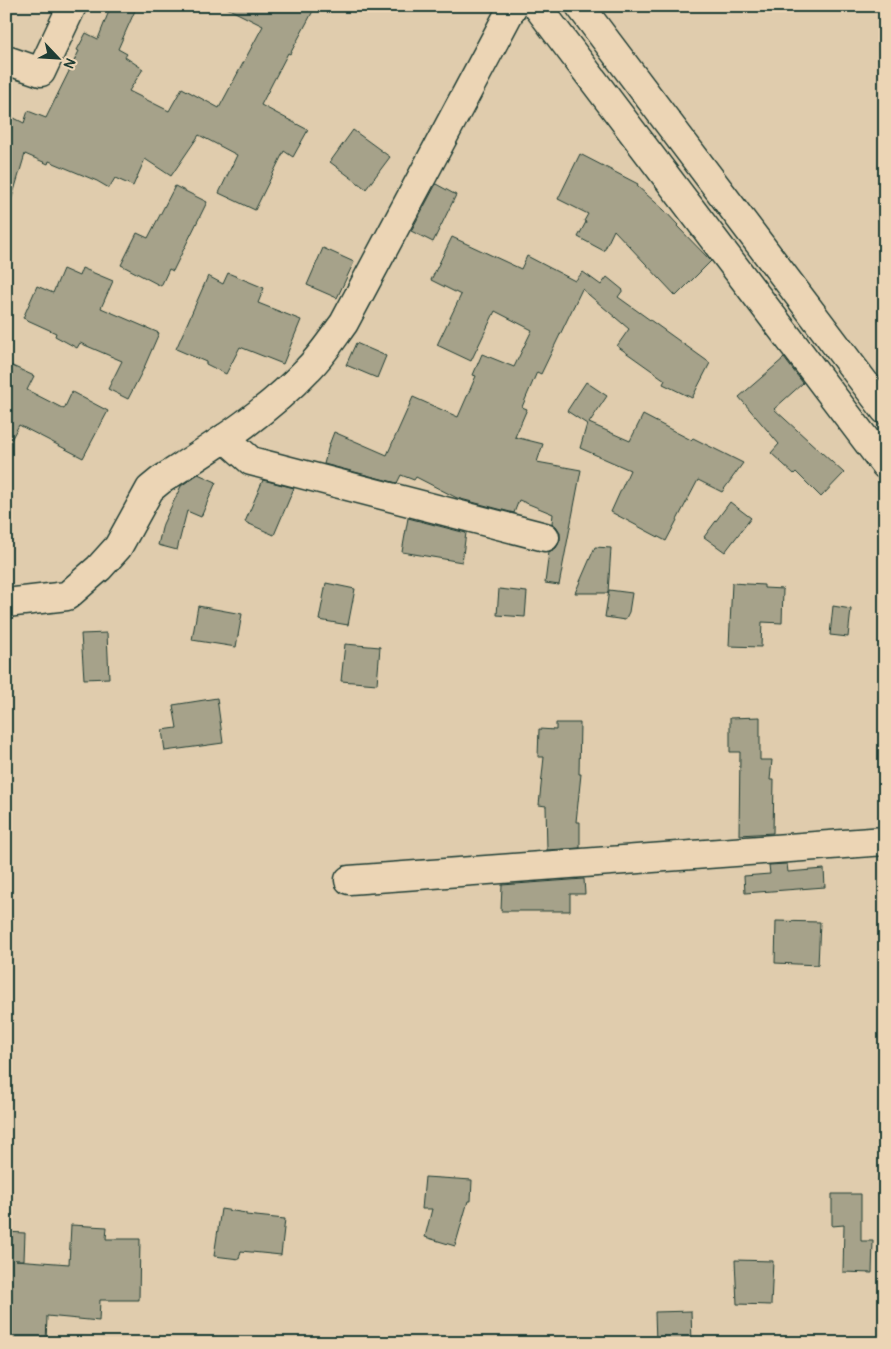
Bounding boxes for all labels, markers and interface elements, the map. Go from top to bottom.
north arrow [32,32,82,82]
text: N [60,55,79,71]

